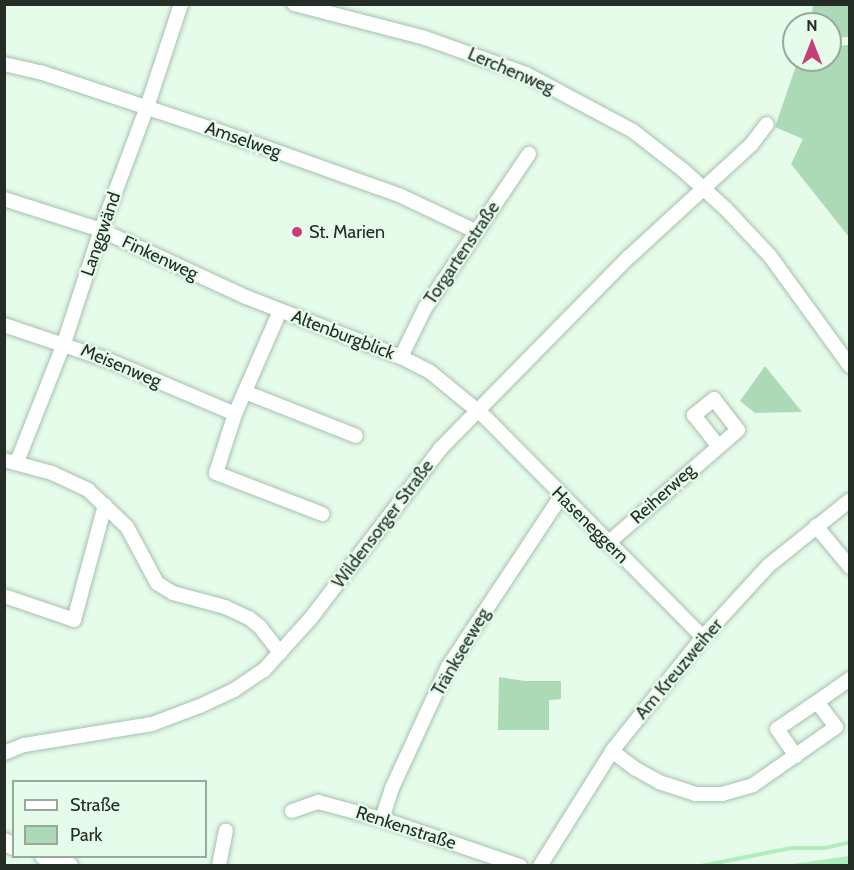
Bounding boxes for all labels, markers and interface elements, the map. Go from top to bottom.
north arrow [782,12,842,72]
text: N [806,16,818,35]
street label: Lerchenweg [465,43,557,99]
street label: Amselweg [202,117,284,163]
street label: Langgwänd [77,189,125,279]
street label: Torgartenstraße [420,197,504,309]
place label: St. Marien [309,221,385,243]
marker: St. Marien [290,225,304,239]
street label: Finkenweg [119,231,201,285]
street label: Altenburgblick [288,305,398,365]
street label: Meisenweg [78,339,164,393]
street label: Wildensorger Straße [328,456,438,592]
street label: Reiherweg [626,459,700,529]
street label: Haseneggern [547,482,633,568]
street label: Tränkseeweg [427,604,495,700]
street label: Am Kreuzweiher [631,614,727,724]
legend [12,780,207,858]
text: Straße [70,794,120,816]
street label: Renkenstraße [353,802,459,854]
text: Park [70,824,102,846]

